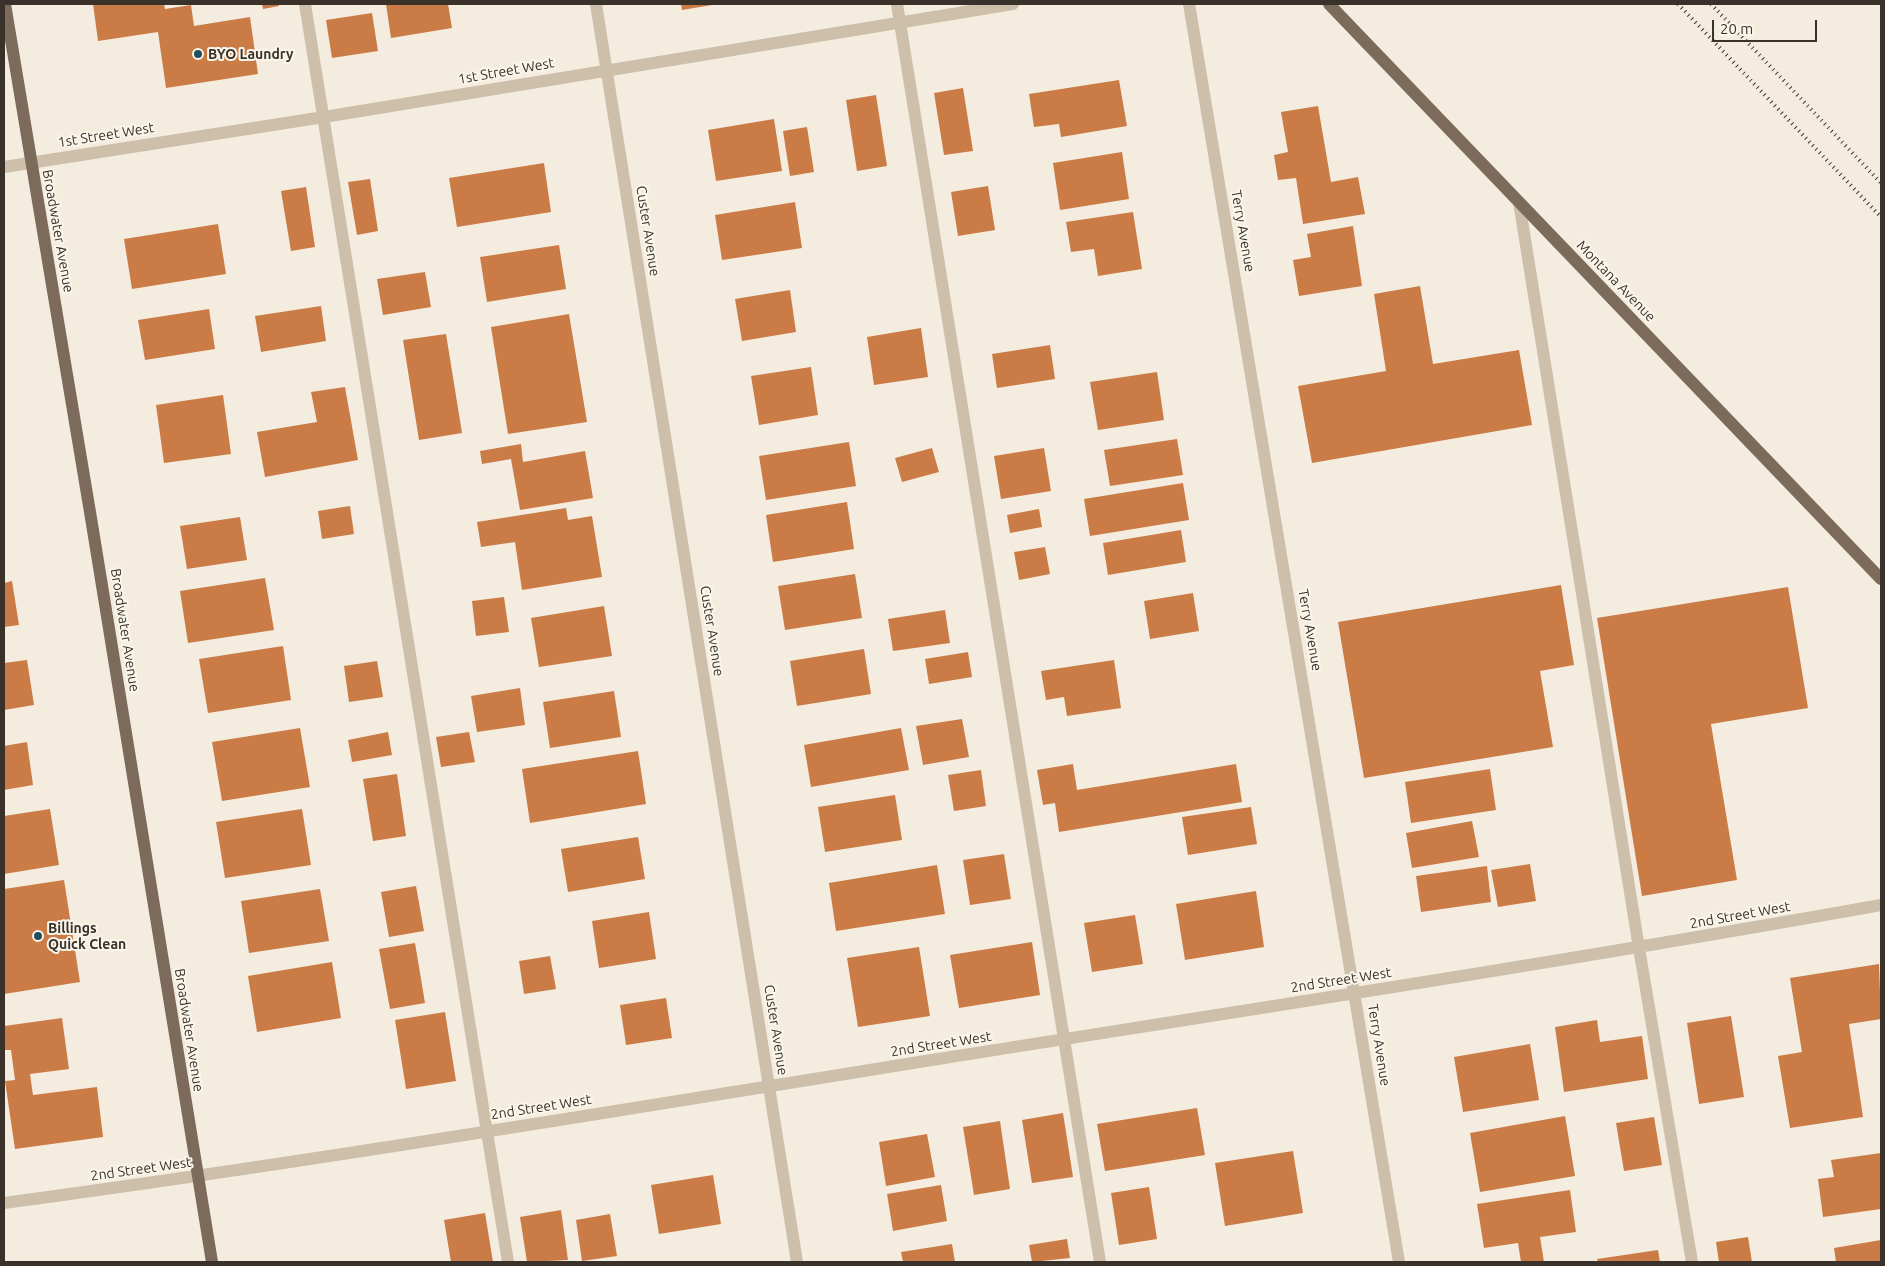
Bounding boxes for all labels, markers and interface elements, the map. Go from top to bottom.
scale bar [1715,10,1820,42]
text: 20 m [1720,20,1753,37]
place label: BYO Laundry [208,46,293,62]
marker: BYO Laundry [192,48,204,60]
street label: 1st Street West [457,54,555,88]
street label: 1st Street West [57,119,155,151]
street label: Broadwater Avenue [39,168,77,294]
street label: Custer Avenue [633,185,663,277]
street label: Terry Avenue [1228,189,1258,273]
street label: Montana Avenue [1573,237,1659,325]
street label: Broadwater Avenue [107,567,143,693]
street label: Custer Avenue [697,585,727,677]
street label: Terry Avenue [1295,588,1325,672]
street label: 2nd Street West [1689,898,1791,932]
place label: Billings Quick Clean [48,920,126,952]
marker: Billings Quick Clean [32,930,44,942]
street label: 2nd Street West [1289,964,1393,996]
street label: Broadwater Avenue [171,967,207,1093]
street label: Custer Avenue [761,984,791,1076]
street label: Terry Avenue [1364,1003,1394,1087]
street label: 2nd Street West [889,1028,993,1060]
street label: 2nd Street West [489,1091,593,1123]
street label: 2nd Street West [90,1154,192,1184]

